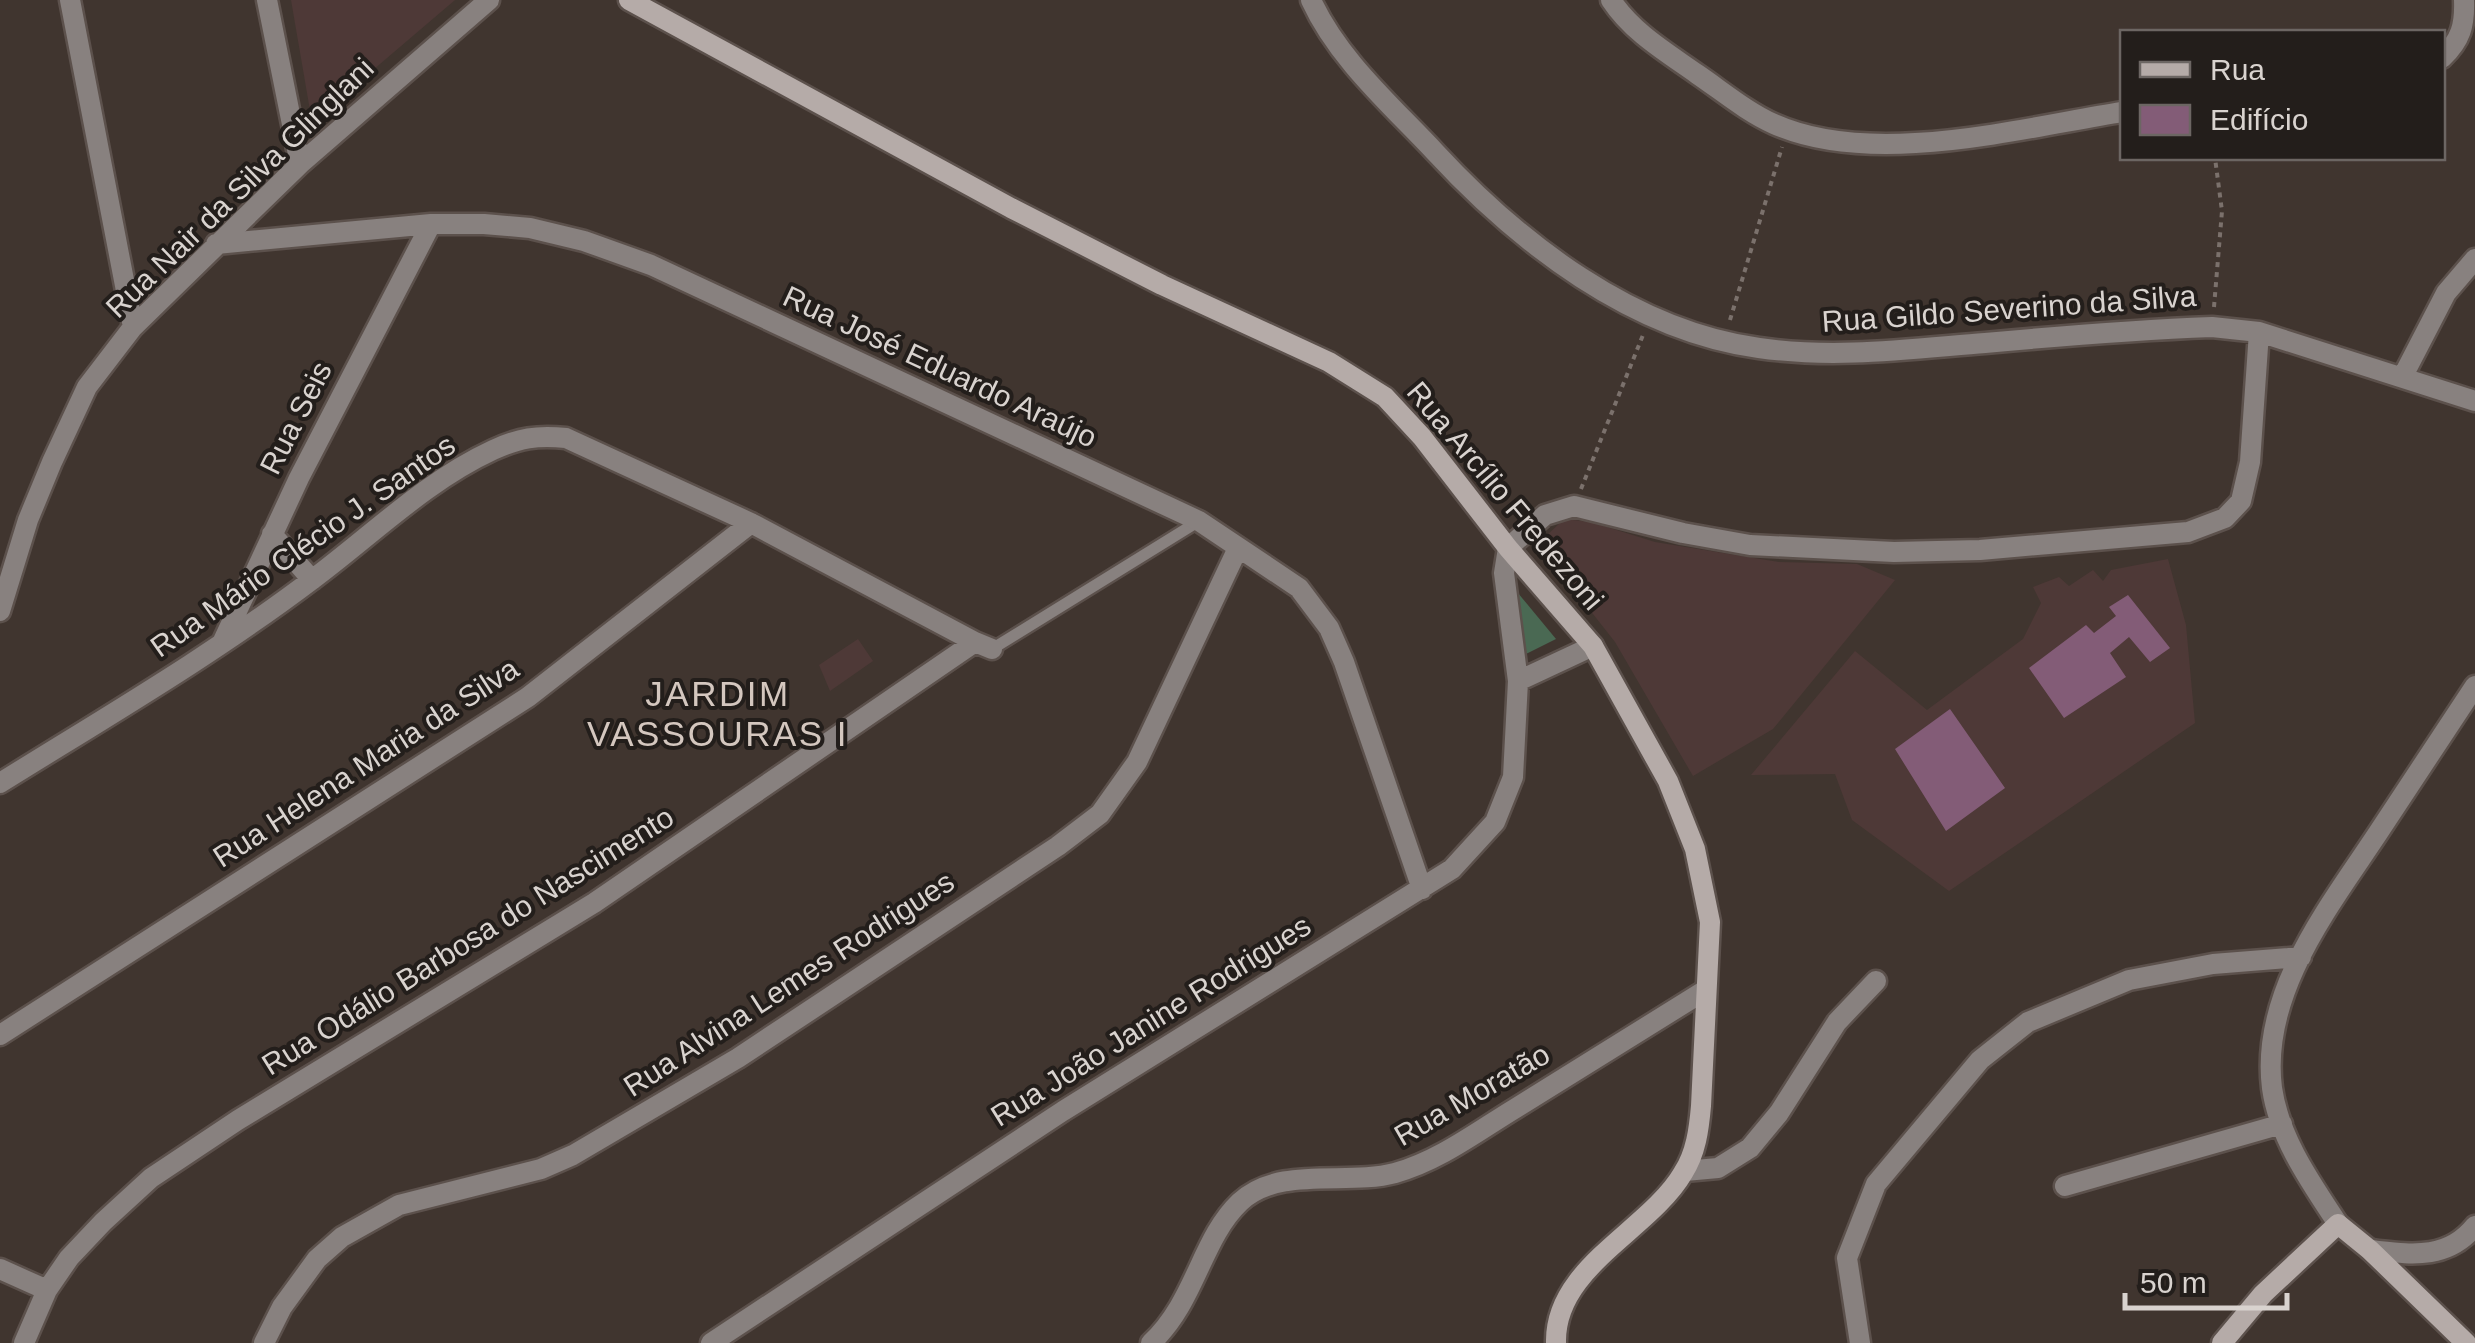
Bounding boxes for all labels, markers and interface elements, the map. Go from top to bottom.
legend [2120,30,2445,160]
street label: Rua Nair da Silva Glinglani [99,51,380,324]
text: Rua [2210,53,2265,86]
text: Edifício [2210,103,2308,136]
street label: Rua José Eduardo Araújo [778,279,1102,454]
street label: Rua Gildo Severino da Silva [1821,279,2198,338]
street label: Rua Seis [253,356,338,479]
street label: Rua Arcílio Fredezoni [1401,375,1610,616]
street label: Rua Mário Clécio J. Santos [144,428,461,663]
street label: Rua Helena Maria da Silva [207,651,525,874]
district label: JARDIM VASSOURAS I [587,674,849,753]
street label: Rua Odálio Barbosa do Nascimento [256,800,679,1081]
street label: Rua Alvina Lemes Rodrigues [618,864,960,1103]
street label: Rua João Janine Rodrigues [985,908,1316,1133]
street label: Rua Moratão [1388,1037,1555,1152]
scale bar [2125,1248,2288,1310]
text: 50 m [2140,1266,2207,1299]

